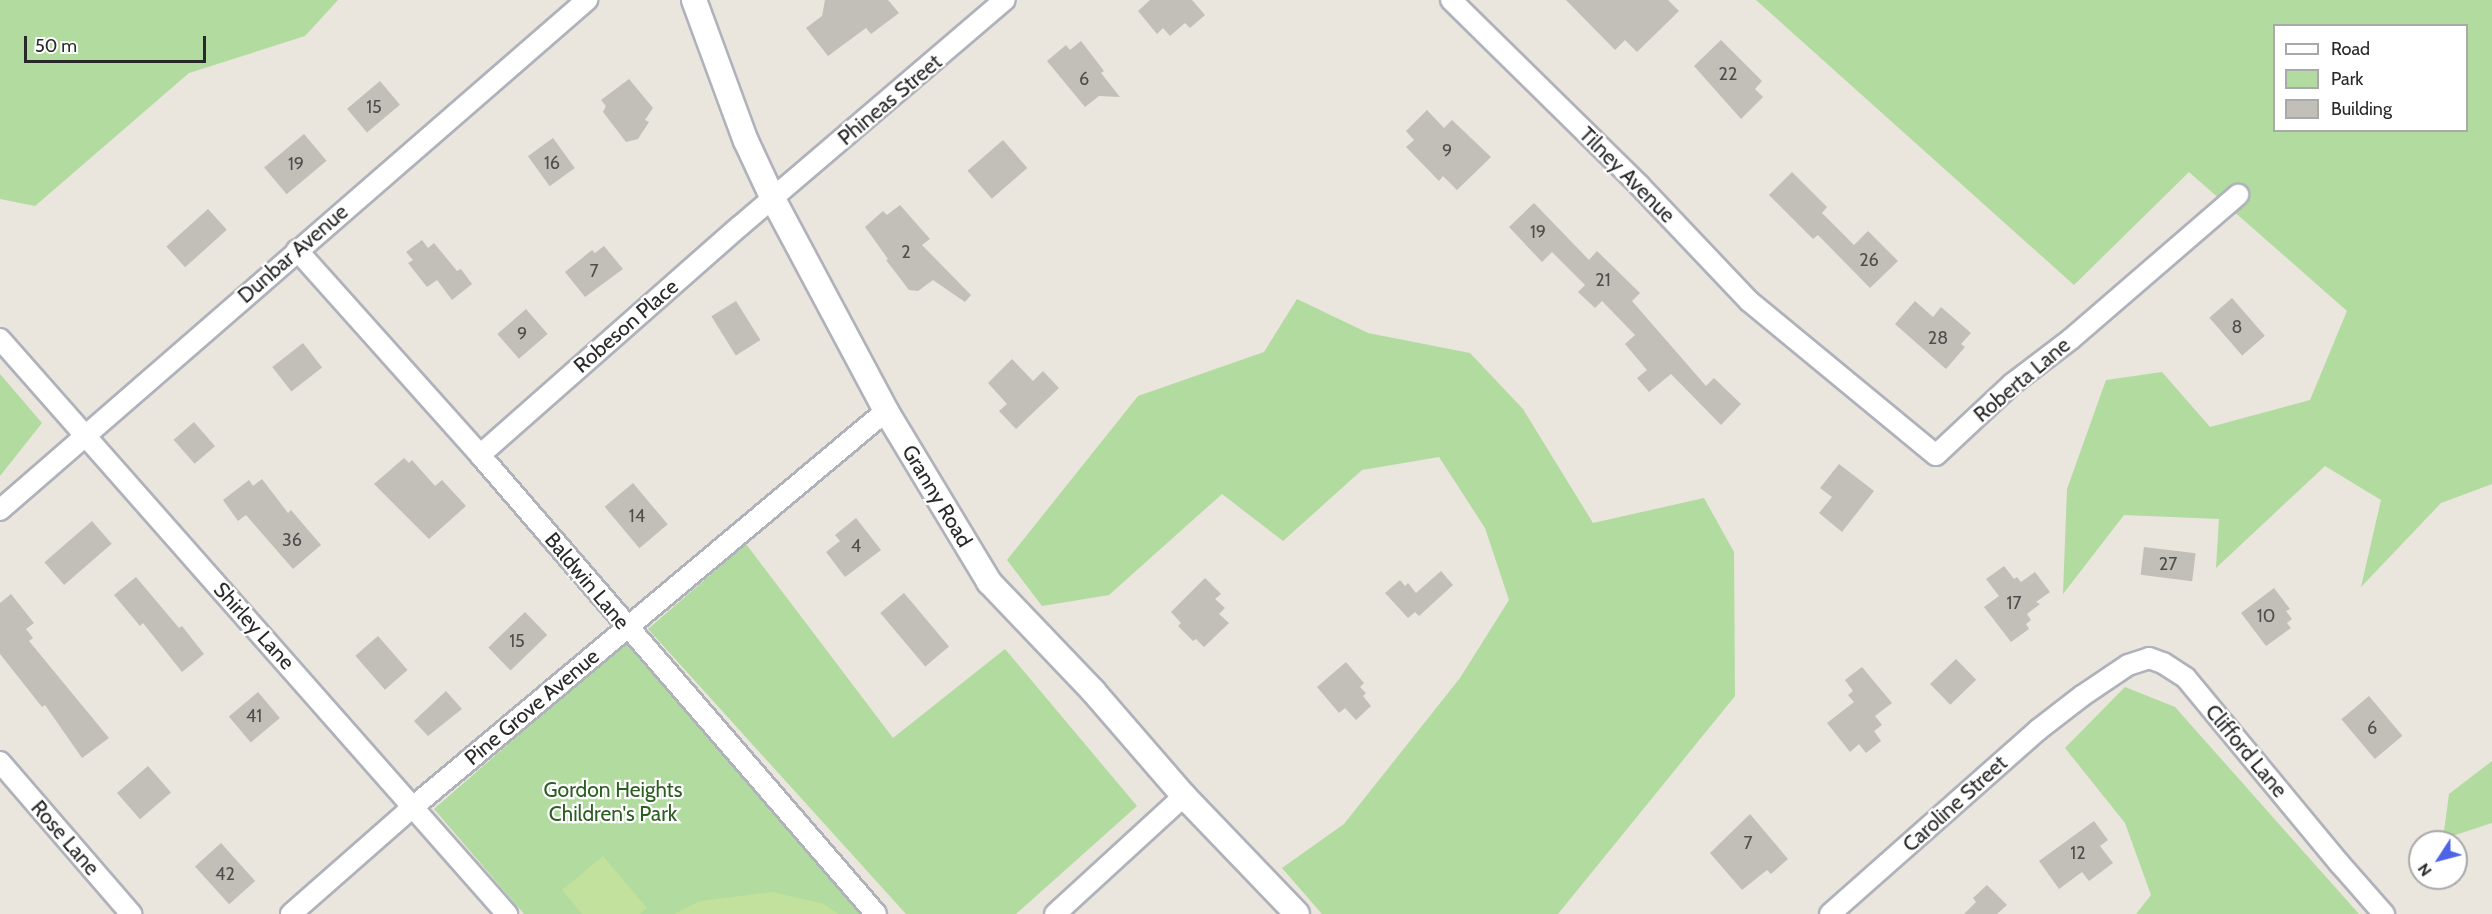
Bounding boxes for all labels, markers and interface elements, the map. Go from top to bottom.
scale bar [27,24,208,62]
legend [2273,24,2468,132]
text: 50 m [35,35,77,57]
text: Road [2331,38,2370,60]
street label: Phineas Street [833,49,947,151]
house number: 22 [1719,63,1737,85]
house number: 6 [1079,68,1089,90]
text: Park [2331,68,2363,90]
house number: 15 [366,96,382,118]
text: Building [2331,98,2392,120]
street label: Tilney Avenue [1574,122,1680,228]
house number: 9 [1442,140,1452,162]
house number: 16 [544,152,560,174]
house number: 19 [288,153,304,175]
street label: Dunbar Avenue [233,199,353,309]
house number: 19 [1530,221,1546,243]
house number: 2 [901,241,911,263]
house number: 26 [1859,249,1879,271]
house number: 7 [589,260,599,282]
house number: 21 [1595,269,1611,291]
street label: Robeson Place [569,274,683,378]
house number: 8 [2232,316,2242,338]
house number: 9 [517,323,527,345]
house number: 28 [1928,327,1948,349]
street label: Roberta Lane [1969,332,2075,428]
street label: Granny Road [897,440,977,552]
house number: 14 [629,505,645,527]
street label: Baldwin Lane [539,528,635,634]
house number: 36 [282,529,302,551]
house number: 4 [851,535,861,557]
house number: 27 [2159,553,2177,575]
street label: Shirley Lane [208,577,300,675]
house number: 17 [2007,592,2021,614]
house number: 10 [2257,605,2275,627]
house number: 15 [509,630,525,652]
street label: Pine Grove Avenue [460,644,604,770]
street label: Clifford Lane [2200,699,2292,803]
house number: 41 [246,705,262,727]
house number: 6 [2367,717,2377,739]
street label: Caroline Street [1898,751,2012,857]
park label: Gordon Heights Children's Park [544,777,682,827]
street label: Rose Lane [26,795,104,881]
north arrow [2408,830,2468,890]
house number: 7 [1743,832,1753,854]
house number: 12 [2070,842,2086,864]
text: N [2414,860,2436,880]
house number: 42 [215,863,235,885]

